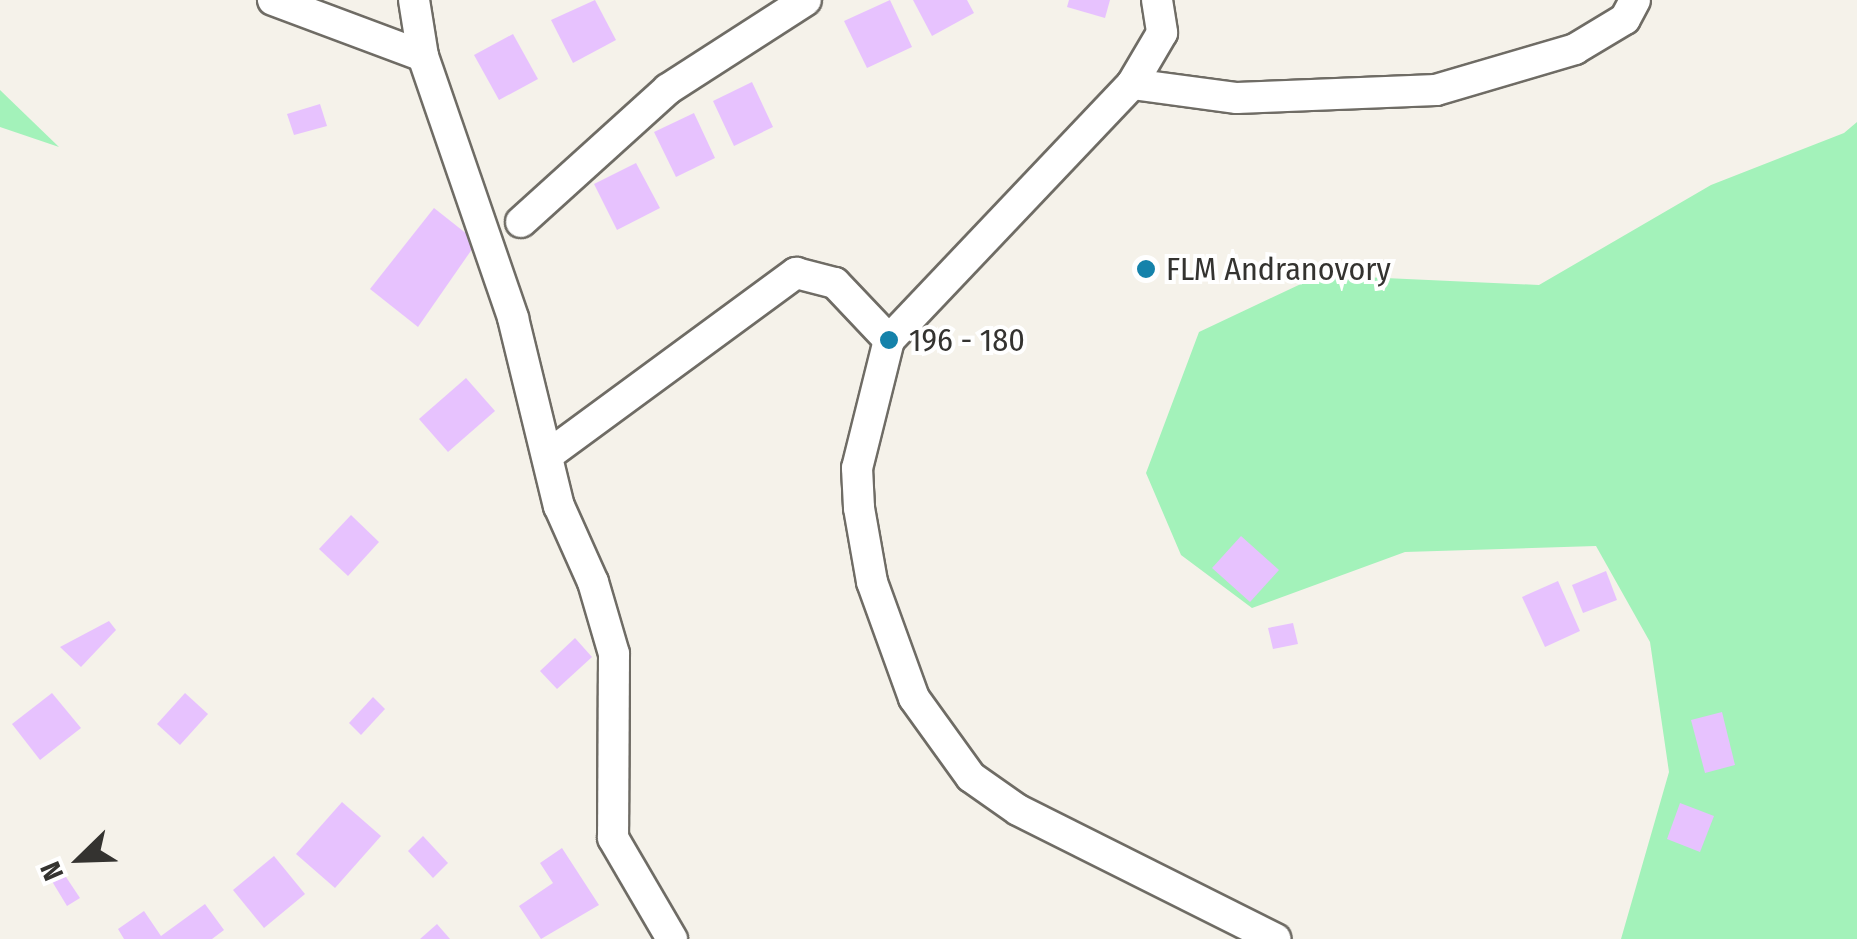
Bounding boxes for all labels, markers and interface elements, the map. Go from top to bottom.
place label: FLM Andranovory [1166,250,1391,288]
marker: FLM Andranovory [1135,258,1157,280]
place label: 196 - 180 [909,321,1025,359]
marker: 196 - 180 [878,329,900,351]
north arrow [30,809,130,909]
text: N [33,857,70,885]

